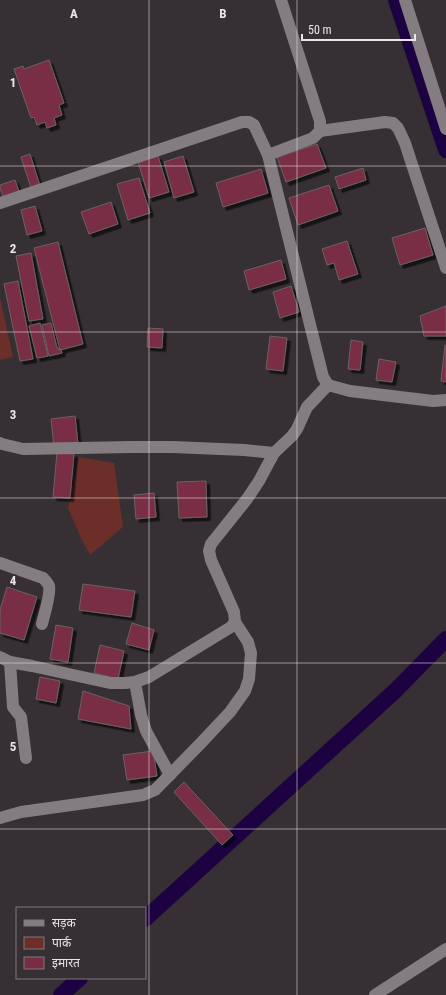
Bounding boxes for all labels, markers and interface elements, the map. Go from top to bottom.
text: A [70,6,78,21]
text: B [219,6,227,21]
scale bar [302,16,415,42]
text: 50 m [308,23,332,37]
text: 1 [10,75,16,90]
text: 2 [10,241,17,256]
text: 3 [10,407,16,422]
text: 4 [10,573,17,588]
text: 5 [10,739,17,754]
legend [16,907,146,979]
text: सड़क [52,916,77,930]
text: पार्क [52,936,72,950]
text: इमारत [52,956,81,970]

